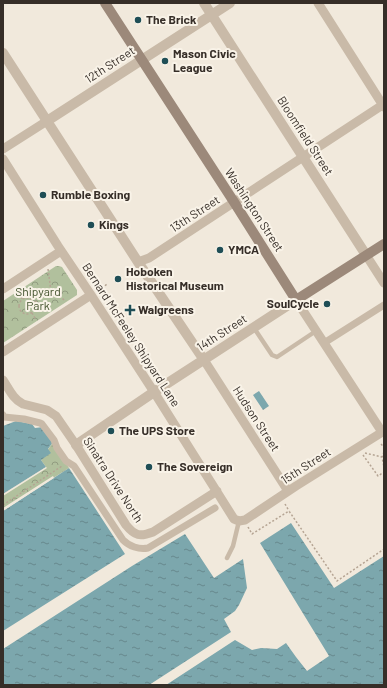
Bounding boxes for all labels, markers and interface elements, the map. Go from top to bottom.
place label: The Brick [146,12,197,26]
marker: The Brick [133,15,143,25]
street label: 12th Street [82,43,137,85]
place label: Mason Civic League [173,46,236,74]
marker: Mason Civic League [160,56,170,66]
street label: Bloomfield Street [275,93,337,178]
street label: Washington Street [223,165,287,254]
place label: Rumble Boxing [51,187,130,201]
marker: Rumble Boxing [38,190,48,200]
street label: 13th Street [167,192,222,234]
place label: Kings [99,217,129,231]
marker: Kings [86,220,96,230]
place label: YMCA [228,242,259,256]
marker: YMCA [215,245,225,255]
street label: Bernard McFeeley Shipyard Lane [80,260,184,409]
place label: Hoboken Historical Museum [126,264,224,292]
marker: Hoboken Historical Museum [113,274,123,284]
park label: Shipyard Park [15,284,61,312]
place label: SoulCycle [267,296,319,310]
marker: SoulCycle [322,299,332,309]
place label: Walgreens [138,302,194,316]
marker: Walgreens [125,305,135,315]
street label: 14th Street [194,311,249,354]
street label: Hudson Street [231,383,283,454]
place label: The UPS Store [119,423,195,437]
marker: The UPS Store [106,426,116,436]
street label: Sinatra Drive North [81,434,147,525]
street label: 15th Street [278,444,333,486]
place label: The Sovereign [157,459,233,473]
marker: The Sovereign [144,462,154,472]

